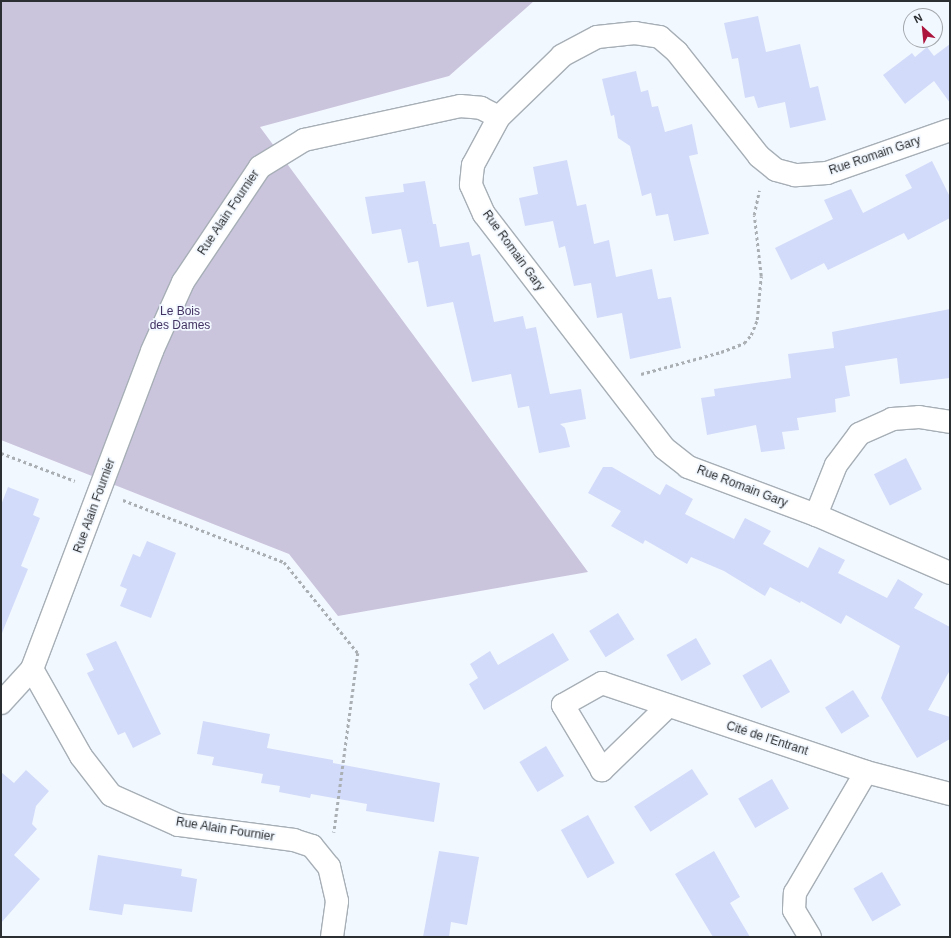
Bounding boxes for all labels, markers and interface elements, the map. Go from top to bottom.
north arrow [903,8,943,48]
text: N [912,11,924,25]
street label: Rue Romain Gary [827,134,923,178]
street label: Rue Alain Fournier [195,168,263,258]
street label: Rue Romain Gary [479,208,547,294]
park label: Le Bois des Dames [150,305,210,333]
street label: Rue Alain Fournier [71,457,119,555]
street label: Rue Romain Gary [695,463,789,511]
street label: Cité de l'Entrant [724,719,810,759]
street label: Rue Alain Fournier [174,815,276,845]

